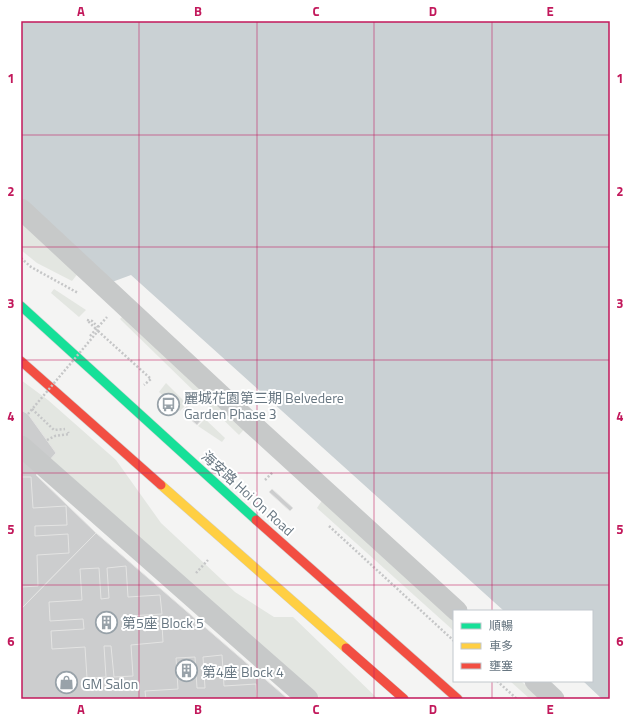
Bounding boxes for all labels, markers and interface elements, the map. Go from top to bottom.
text: A [77,1,85,21]
text: B [194,1,202,21]
text: C [312,1,320,21]
text: D [429,1,437,21]
text: E [546,1,554,21]
text: 1 [7,68,15,88]
text: 1 [616,68,624,88]
text: 2 [7,181,15,201]
text: 2 [616,181,624,201]
text: 3 [7,293,15,313]
text: 3 [616,293,624,313]
place label: 麗城花園第三期 Belvedere Garden Phase 3 [184,387,344,424]
bus stop icon: 麗城花園第三期 Belvedere Garden Phase 3 [156,392,182,418]
text: 4 [7,406,15,426]
text: 4 [616,406,624,426]
street label: 海安路 Hoi On Road [197,446,299,540]
text: 5 [7,519,15,539]
text: 5 [616,519,624,539]
building icon: 第5座 Block 5 [93,609,119,635]
legend [453,610,593,682]
place label: 第5座 Block 5 [122,612,204,633]
text: 順暢 [489,616,513,635]
text: 6 [7,631,15,651]
text: 6 [616,631,624,651]
text: 車多 [489,636,513,655]
text: 壅塞 [489,656,513,675]
building icon: 第4座 Block 4 [173,658,199,684]
place label: 第4座 Block 4 [202,661,284,682]
shop icon: GM Salon [53,670,79,696]
place label: GM Salon [82,673,138,694]
text: A [77,699,85,719]
text: B [194,699,202,719]
text: C [312,699,320,719]
text: D [429,699,437,719]
text: E [546,699,554,719]

